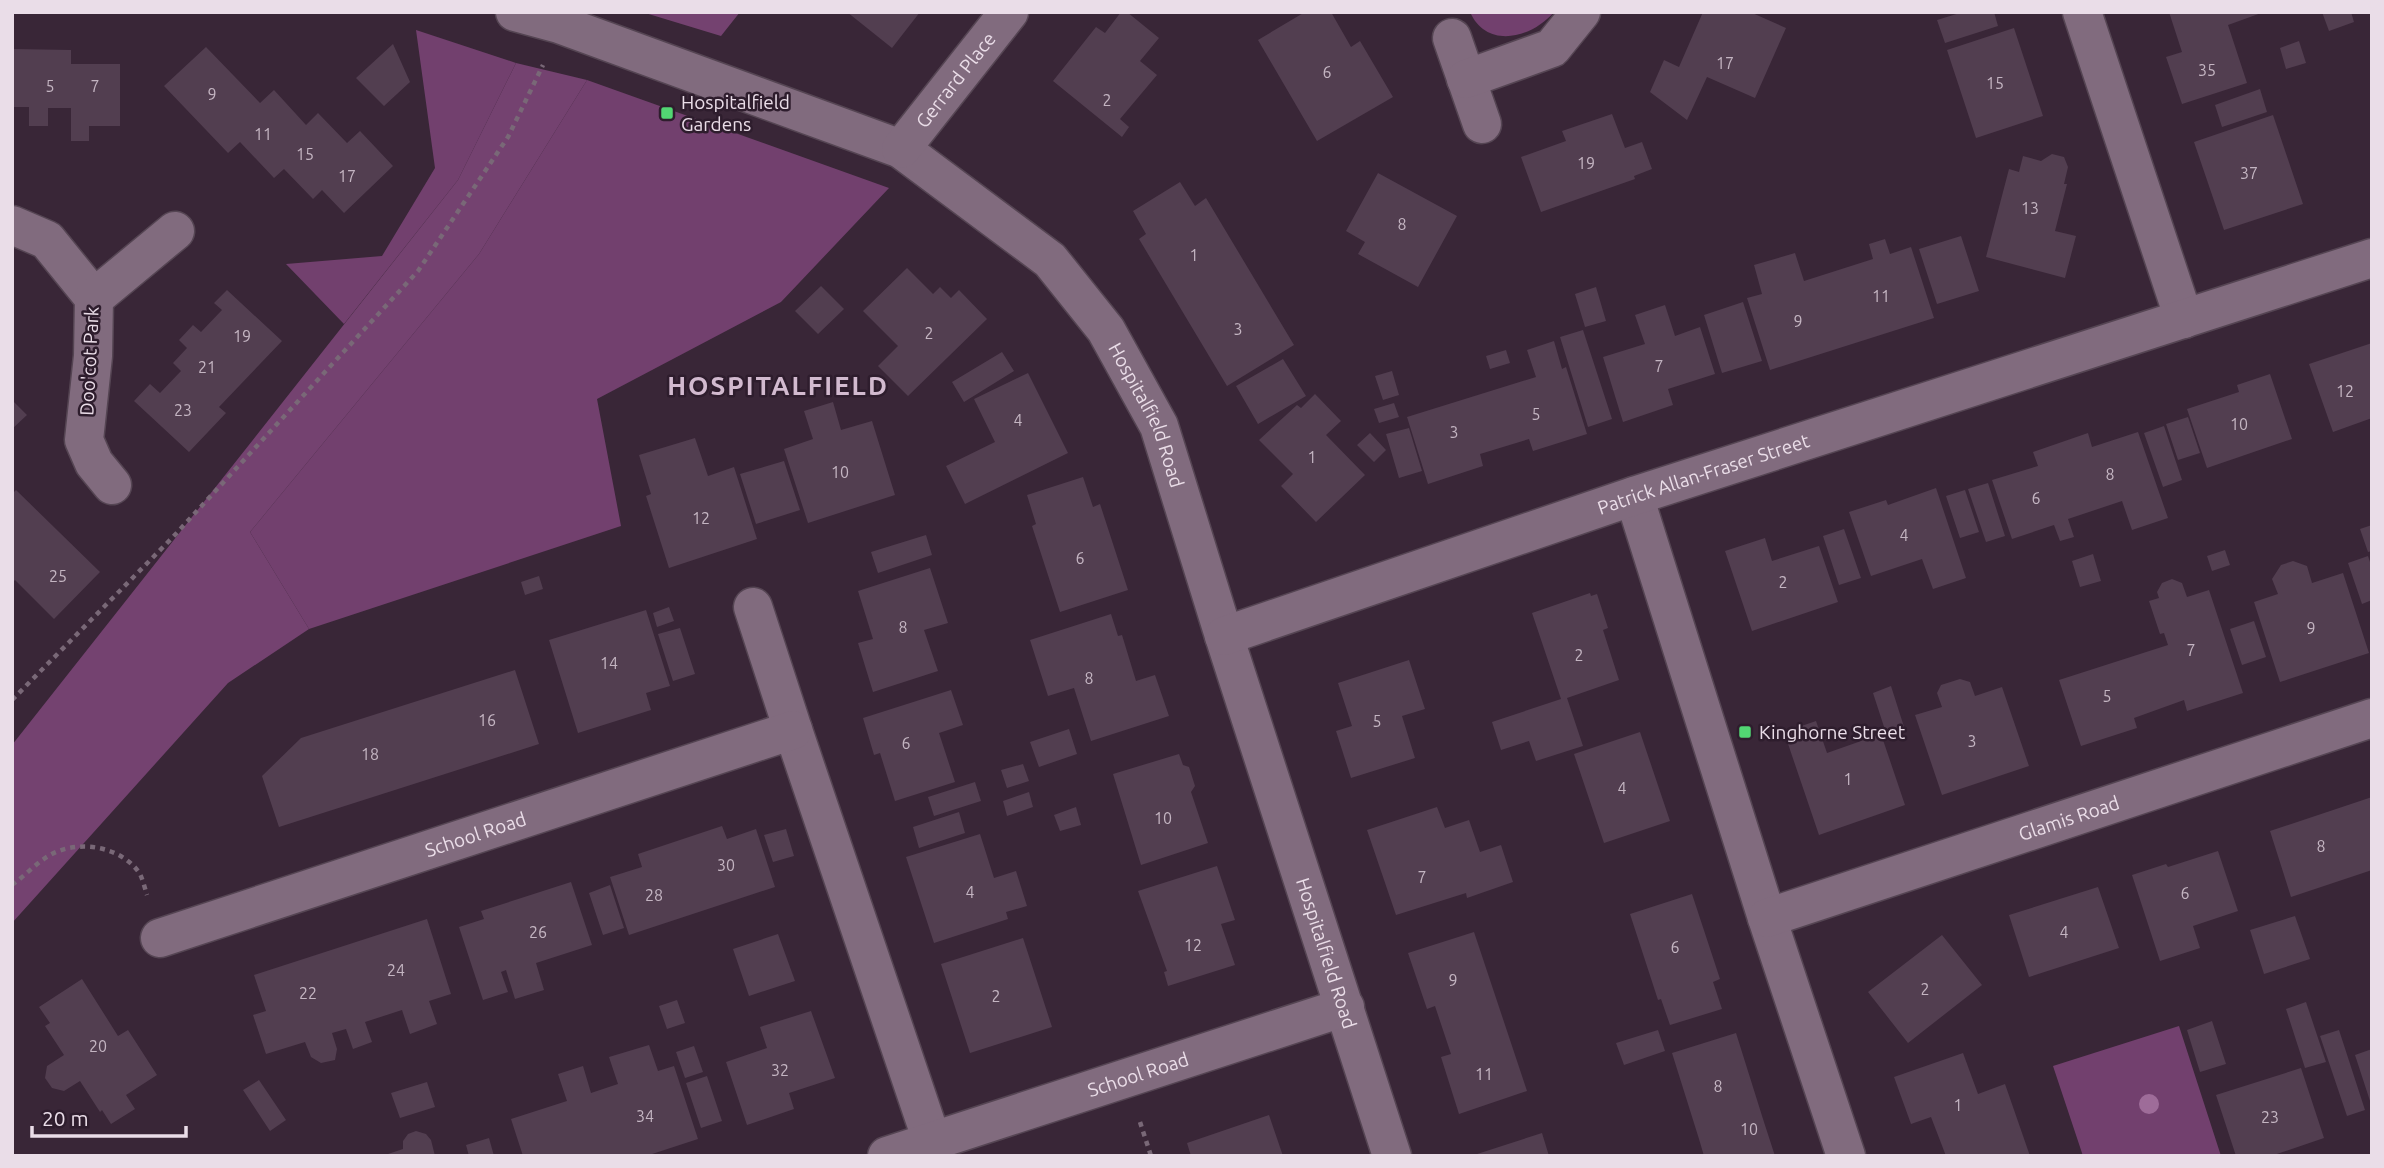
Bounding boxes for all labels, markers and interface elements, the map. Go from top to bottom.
street label: Gerrard Place [911,28,1000,132]
house number: 17 [1716,54,1734,72]
house number: 35 [2198,61,2216,79]
house number: 6 [1322,63,1332,81]
house number: 15 [1986,74,2004,92]
house number: 5 [45,77,55,95]
house number: 7 [90,77,100,95]
house number: 9 [207,85,217,103]
place label: Hospitalfield Gardens [681,91,790,135]
house number: 2 [1102,91,1112,109]
marker: Hospitalfield Gardens [659,105,675,121]
house number: 11 [254,125,272,143]
house number: 15 [296,145,314,163]
house number: 19 [1577,154,1595,172]
house number: 37 [2240,164,2258,182]
house number: 17 [338,167,356,185]
house number: 13 [2021,199,2039,217]
house number: 8 [1397,215,1407,233]
house number: 1 [1189,246,1199,264]
house number: 11 [1872,287,1890,305]
street label: Doo'cot Park [75,305,103,416]
house number: 9 [1793,312,1803,330]
house number: 3 [1233,320,1243,338]
house number: 2 [924,324,934,342]
house number: 19 [233,327,251,345]
street label: Hospitalfield Road [1104,339,1188,490]
house number: 7 [1654,357,1664,375]
house number: 21 [198,358,216,376]
district label: HOSPITALFIELD [667,371,889,400]
house number: 12 [2336,382,2354,400]
house number: 23 [174,401,192,419]
house number: 5 [1531,405,1541,423]
house number: 4 [1013,411,1023,429]
house number: 10 [2230,415,2248,433]
house number: 3 [1449,423,1459,441]
street label: Patrick Allan-Fraser Street [1594,429,1813,519]
house number: 1 [1307,448,1317,466]
house number: 10 [831,463,849,481]
house number: 8 [2105,465,2115,483]
house number: 6 [2031,489,2041,507]
house number: 12 [692,509,710,527]
house number: 4 [1899,526,1909,544]
house number: 6 [1075,549,1085,567]
house number: 25 [49,567,67,585]
house number: 2 [1778,573,1788,591]
house number: 8 [898,618,908,636]
house number: 9 [2306,619,2316,637]
house number: 7 [2186,641,2196,659]
house number: 2 [1574,646,1584,664]
house number: 14 [600,654,618,672]
house number: 8 [1084,669,1094,687]
house number: 5 [2102,687,2112,705]
house number: 16 [478,711,496,729]
house number: 5 [1372,712,1382,730]
place label: Kinghorne Street [1759,721,1906,743]
marker: Kinghorne Street [1737,724,1753,740]
house number: 3 [1967,732,1977,750]
house number: 6 [901,734,911,752]
house number: 18 [361,745,379,763]
house number: 1 [1843,770,1853,788]
house number: 4 [1617,779,1627,797]
street label: Glamis Road [2016,791,2122,845]
street label: School Road [422,808,529,861]
house number: 10 [1154,809,1172,827]
house number: 8 [2316,837,2326,855]
house number: 30 [717,856,735,874]
house number: 7 [1417,868,1427,886]
street label: Hospitalfield Road [1292,875,1361,1031]
house number: 4 [965,883,975,901]
house number: 6 [2180,884,2190,902]
house number: 28 [645,886,663,904]
house number: 26 [529,923,547,941]
house number: 4 [2059,923,2069,941]
house number: 12 [1184,936,1202,954]
house number: 6 [1670,938,1680,956]
house number: 24 [387,961,405,979]
house number: 9 [1448,971,1458,989]
house number: 2 [1920,980,1930,998]
house number: 22 [299,984,317,1002]
house number: 2 [991,987,1001,1005]
house number: 20 [89,1037,107,1055]
street label: School Road [1085,1048,1191,1101]
house number: 32 [771,1061,789,1079]
house number: 11 [1475,1065,1493,1083]
house number: 8 [1713,1077,1723,1095]
scale bar [32,1094,186,1138]
house number: 1 [1953,1096,1963,1114]
text: 20 m [42,1106,89,1130]
house number: 34 [636,1107,654,1125]
house number: 23 [2261,1108,2279,1126]
house number: 10 [1740,1120,1758,1138]

